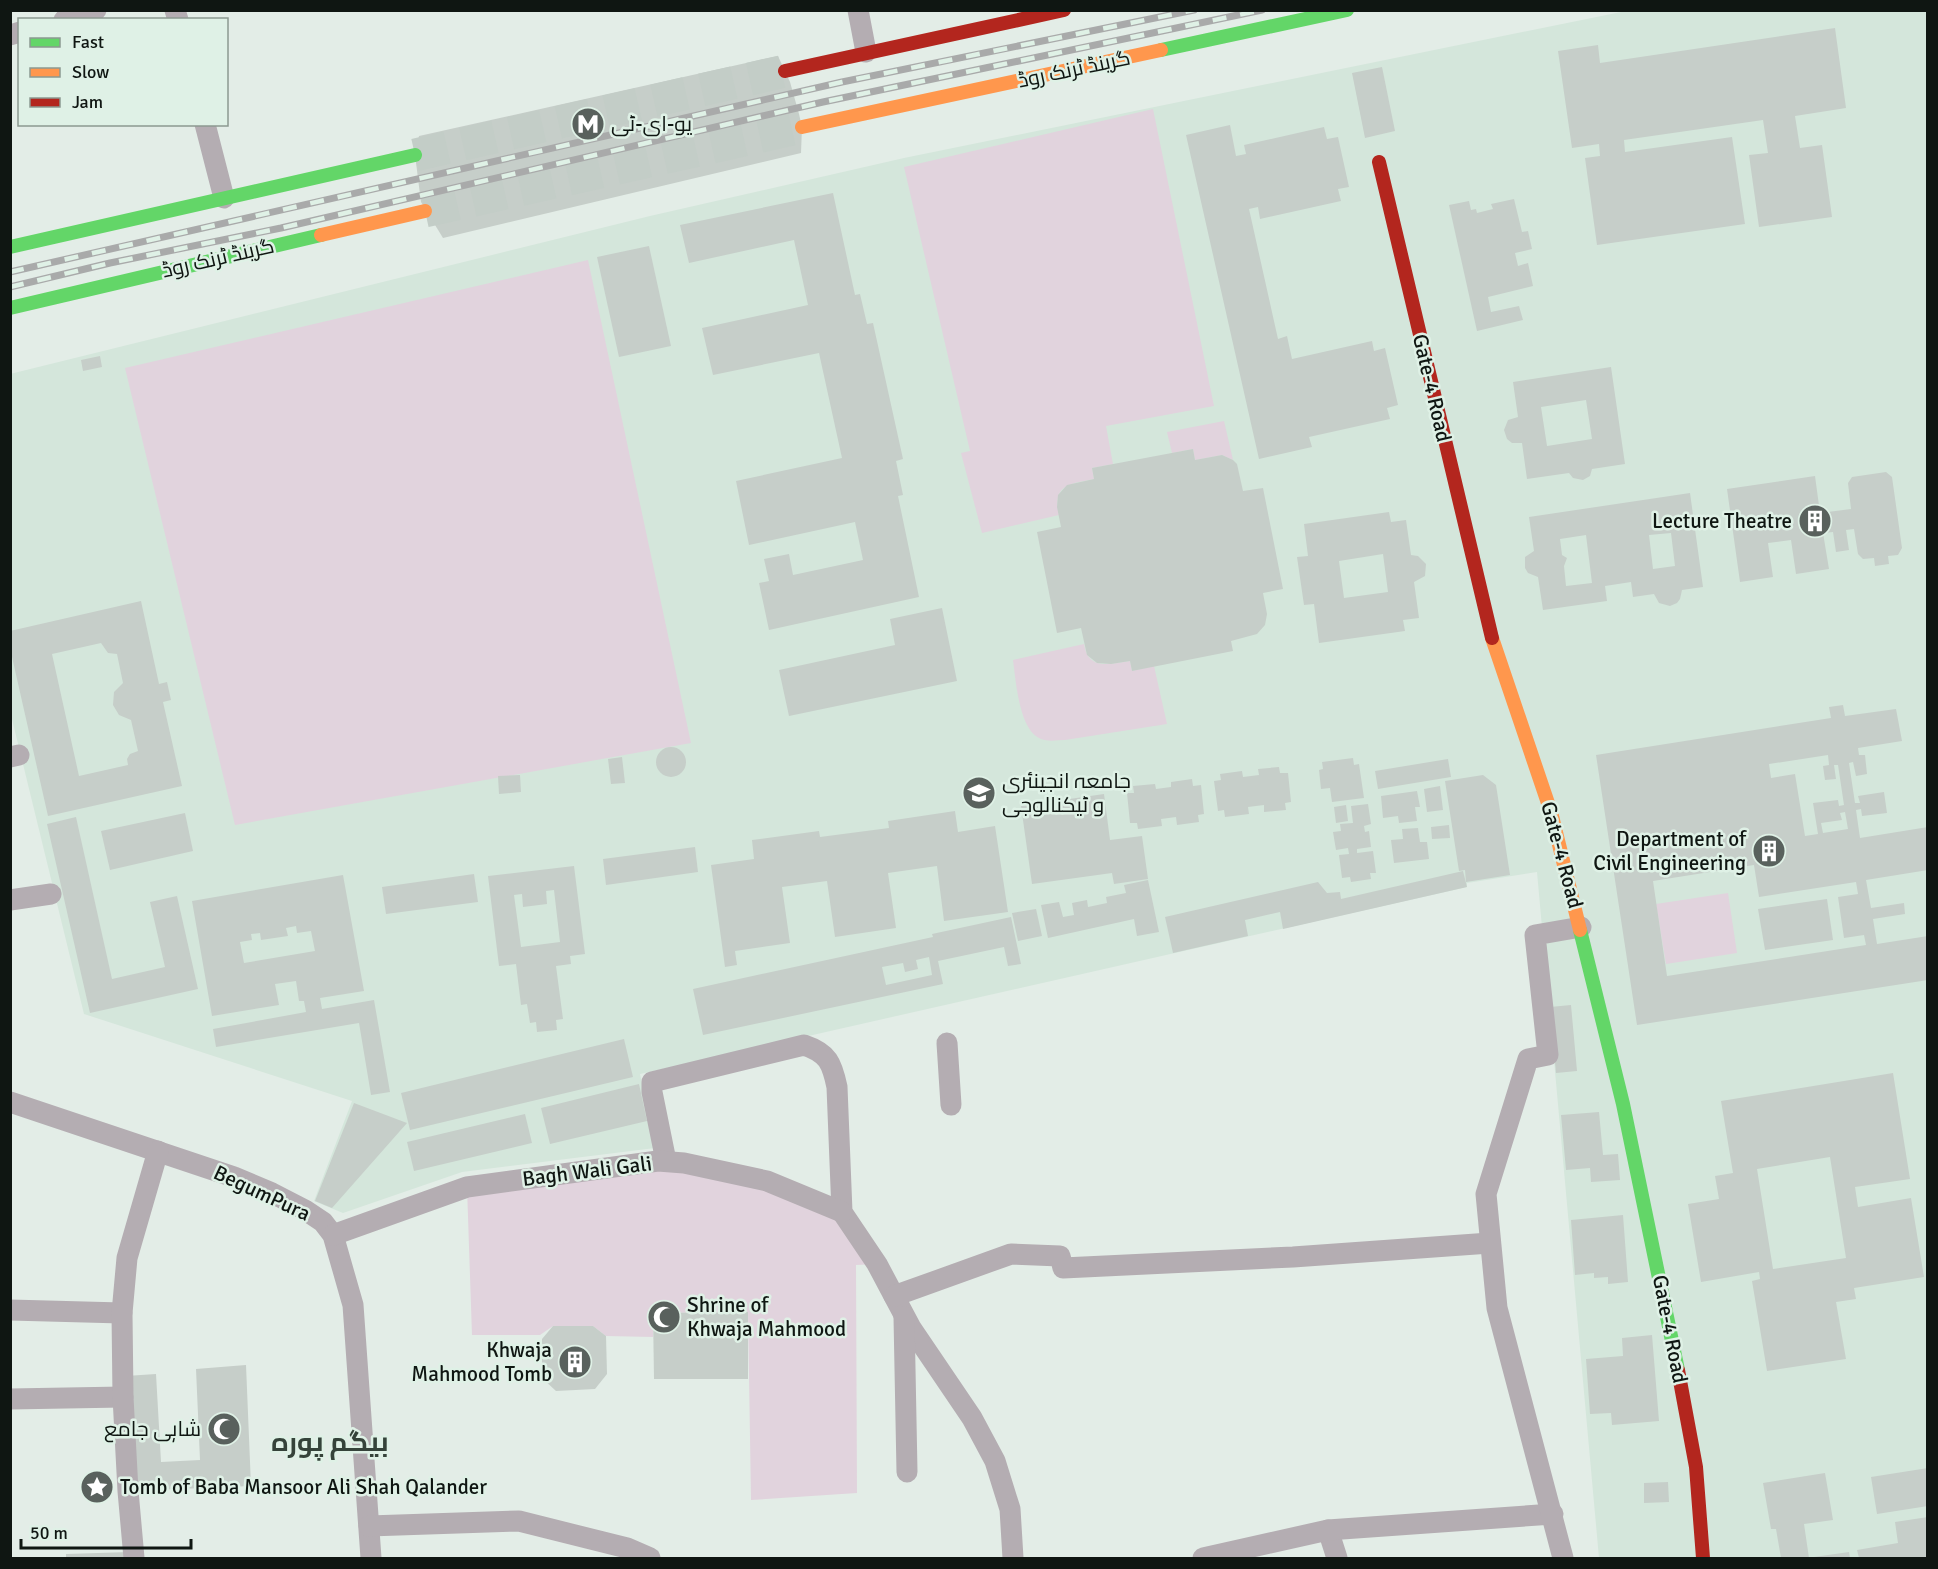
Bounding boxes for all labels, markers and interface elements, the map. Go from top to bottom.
legend [18,18,228,126]
text: Fast [72,31,104,53]
street label: گرینڈ ٹرنک روڈ [1015,44,1133,94]
text: Slow [72,61,109,83]
text: Jam [72,91,103,113]
metro station icon: یو-ای-ٹی [570,106,606,142]
place label: یو-ای-ٹی [611,111,692,137]
street label: گرینڈ ٹرنک روڈ [159,232,277,284]
street label: Gate-4 Road [1407,332,1457,444]
building icon: Lecture Theatre [1797,503,1833,539]
place label: Lecture Theatre [1652,508,1792,534]
place label: جامعہ انجینئری و ٹیکنالوجی [1002,768,1131,818]
school or university icon: جامعہ انجینئری و ٹیکنالوجی [961,775,997,811]
street label: Gate-4 Road [1535,799,1589,911]
place label: Department of Civil Engineering [1593,826,1747,876]
building icon: Department of Civil Engineering [1751,833,1787,869]
street label: Bagh Wali Gali [521,1150,653,1192]
street label: BegumPura [209,1159,315,1227]
street label: Gate-4 Road [1647,1273,1693,1385]
place label: Shrine of Khwaja Mahmood [687,1292,846,1342]
mosque icon: Shrine of Khwaja Mahmood [646,1299,682,1335]
place label: Khwaja Mahmood Tomb [411,1337,552,1387]
building icon: Khwaja Mahmood Tomb [557,1344,593,1380]
mosque icon: شاہی جامع [206,1411,242,1447]
place label: شاہی جامع [104,1416,201,1443]
district label: بیگم پورہ [271,1426,389,1461]
place icon: Tomb of Baba Mansoor Ali Shah Qalander [79,1469,115,1505]
place label: Tomb of Baba Mansoor Ali Shah Qalander [120,1474,487,1500]
scale bar [21,1512,190,1550]
text: 50 m [30,1522,68,1544]

